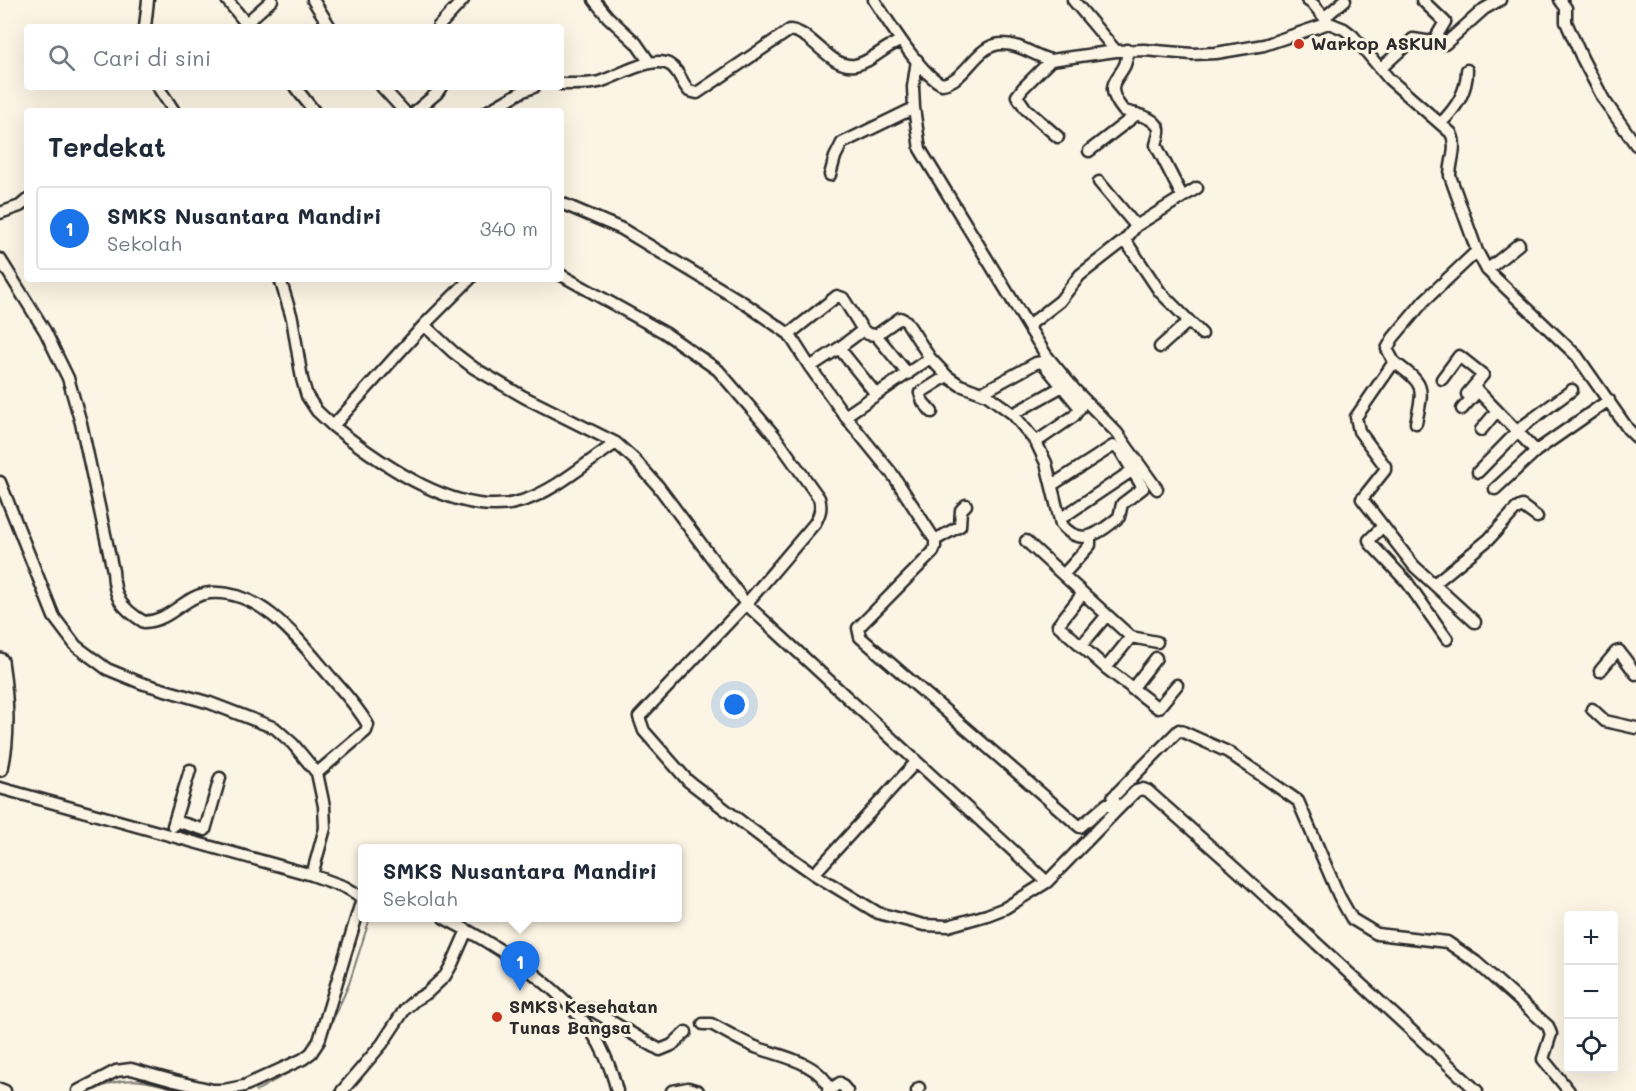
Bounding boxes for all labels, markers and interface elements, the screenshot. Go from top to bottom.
search box [24,24,564,90]
place label: Warkop ASKUN [1311,31,1447,55]
marker: Warkop ASKUN [1292,37,1306,51]
icon: search [45,41,78,74]
text: Cari di sini [93,43,211,72]
text: Terdekat [48,130,166,164]
text: SMKS Nusantara Mandiri [107,201,382,230]
text: 1 [65,215,74,241]
text: 340 m [480,215,538,241]
text: Sekolah [107,230,182,256]
your location [720,690,749,719]
popup [358,844,682,922]
text: SMKS Nusantara Mandiri [383,856,657,885]
text: Sekolah [383,885,458,911]
map controls [1564,911,1618,1073]
button: + [1564,911,1618,965]
pin: 1 [500,942,540,991]
button: − [1564,965,1618,1019]
place label: SMKS Kesehatan Tunas Bangsa [509,994,658,1039]
marker: SMKS Kesehatan Tunas Bangsa [490,1010,504,1024]
button: locate [1564,1019,1618,1073]

